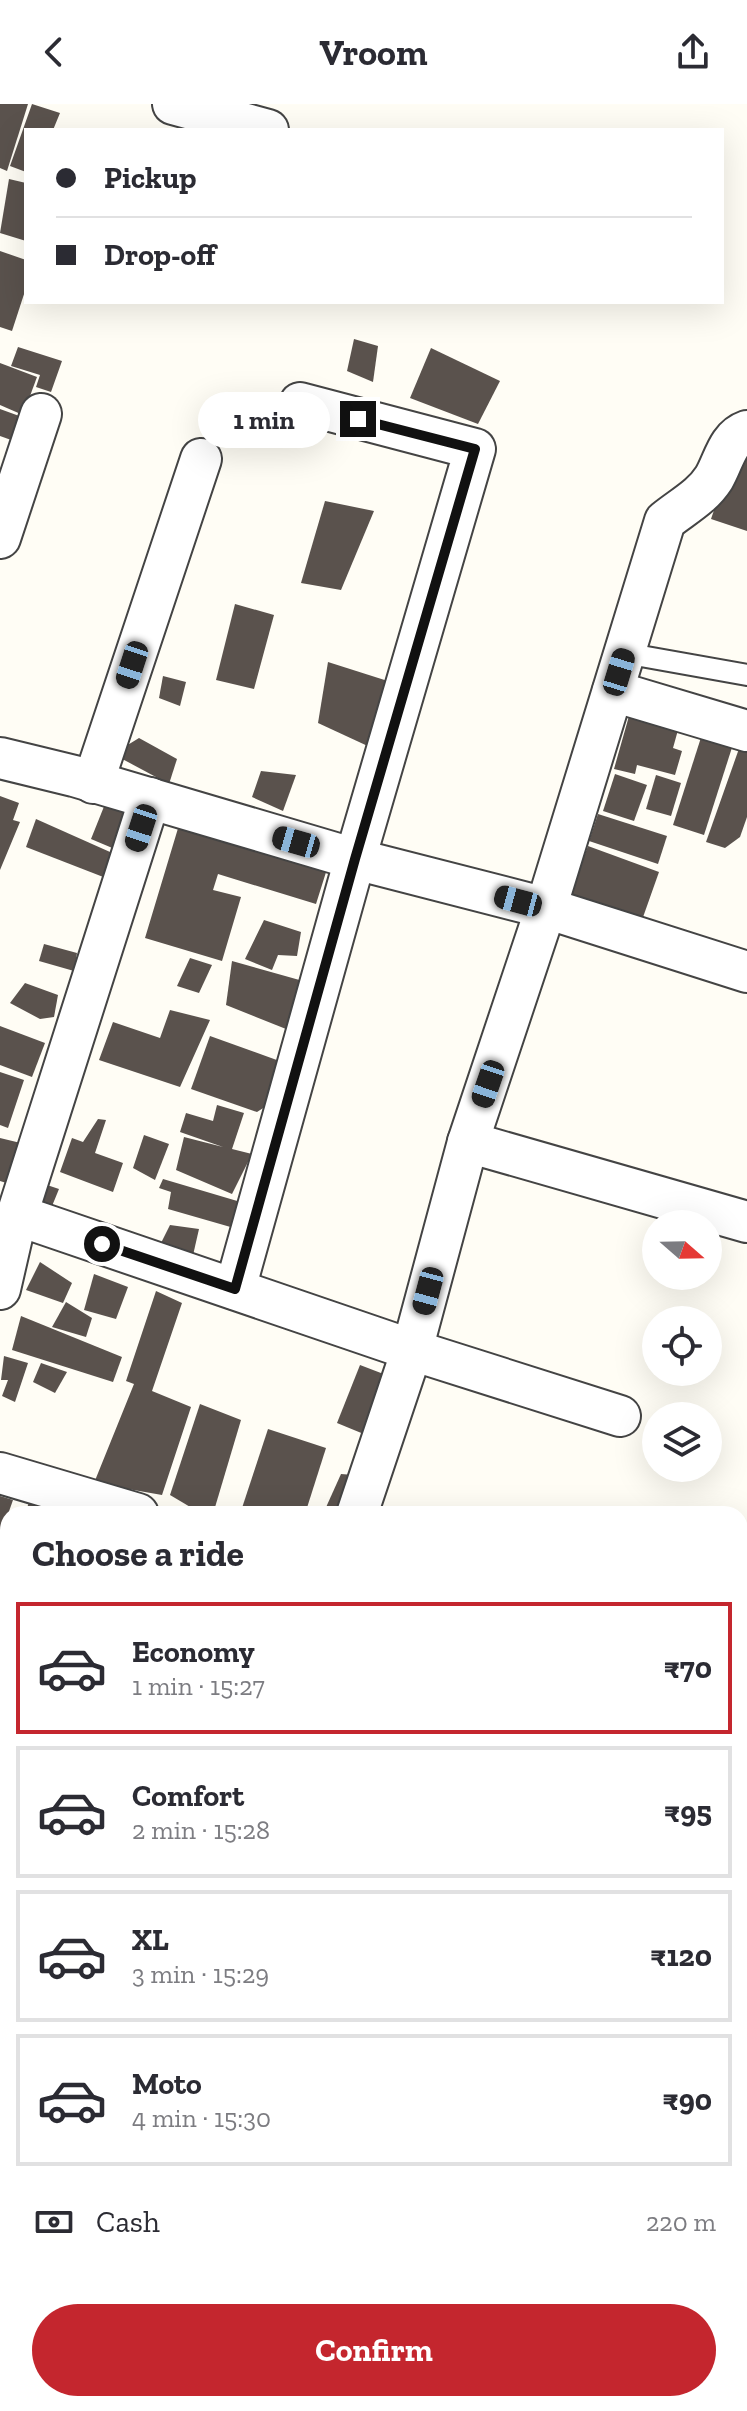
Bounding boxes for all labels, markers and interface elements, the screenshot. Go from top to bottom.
icon: back [32,30,76,74]
icon: share [671,30,715,74]
text: Vroom [320,31,427,74]
text: Pickup [104,160,196,196]
text: Drop-off [104,237,216,273]
callout: 1 min [198,391,330,447]
route end [340,401,376,437]
text: 1 min [233,404,295,436]
car [113,638,151,692]
car [601,646,637,698]
car [122,801,160,855]
car [270,824,322,860]
car [492,883,544,919]
car [469,1057,507,1111]
north arrow [642,1210,722,1290]
map controls [642,1210,722,1482]
route start [84,1226,120,1262]
car [410,1265,446,1317]
button: locate [642,1306,722,1386]
button: layers [642,1402,722,1482]
text: Choose a ride [32,1532,244,1575]
icon: car [36,1632,108,1704]
text: Economy [132,1634,255,1670]
text: ₹70 [664,1650,712,1686]
text: 1 min · 15:27 [132,1670,265,1702]
icon: car [36,1776,108,1848]
text: Comfort [132,1778,244,1814]
text: ₹95 [664,1794,712,1830]
text: 2 min · 15:28 [132,1814,270,1846]
icon: car [36,1920,108,1992]
text: XL [132,1922,169,1958]
text: ₹120 [650,1938,712,1974]
text: 3 min · 15:29 [132,1958,269,1990]
icon: car [36,2064,108,2136]
text: Moto [132,2066,202,2102]
text: ₹90 [663,2082,712,2118]
text: 4 min · 15:30 [132,2102,271,2134]
icon: cash [32,2200,76,2244]
text: Cash [96,2204,160,2240]
text: 220 m [646,2206,716,2238]
button: Confirm [32,2304,716,2396]

